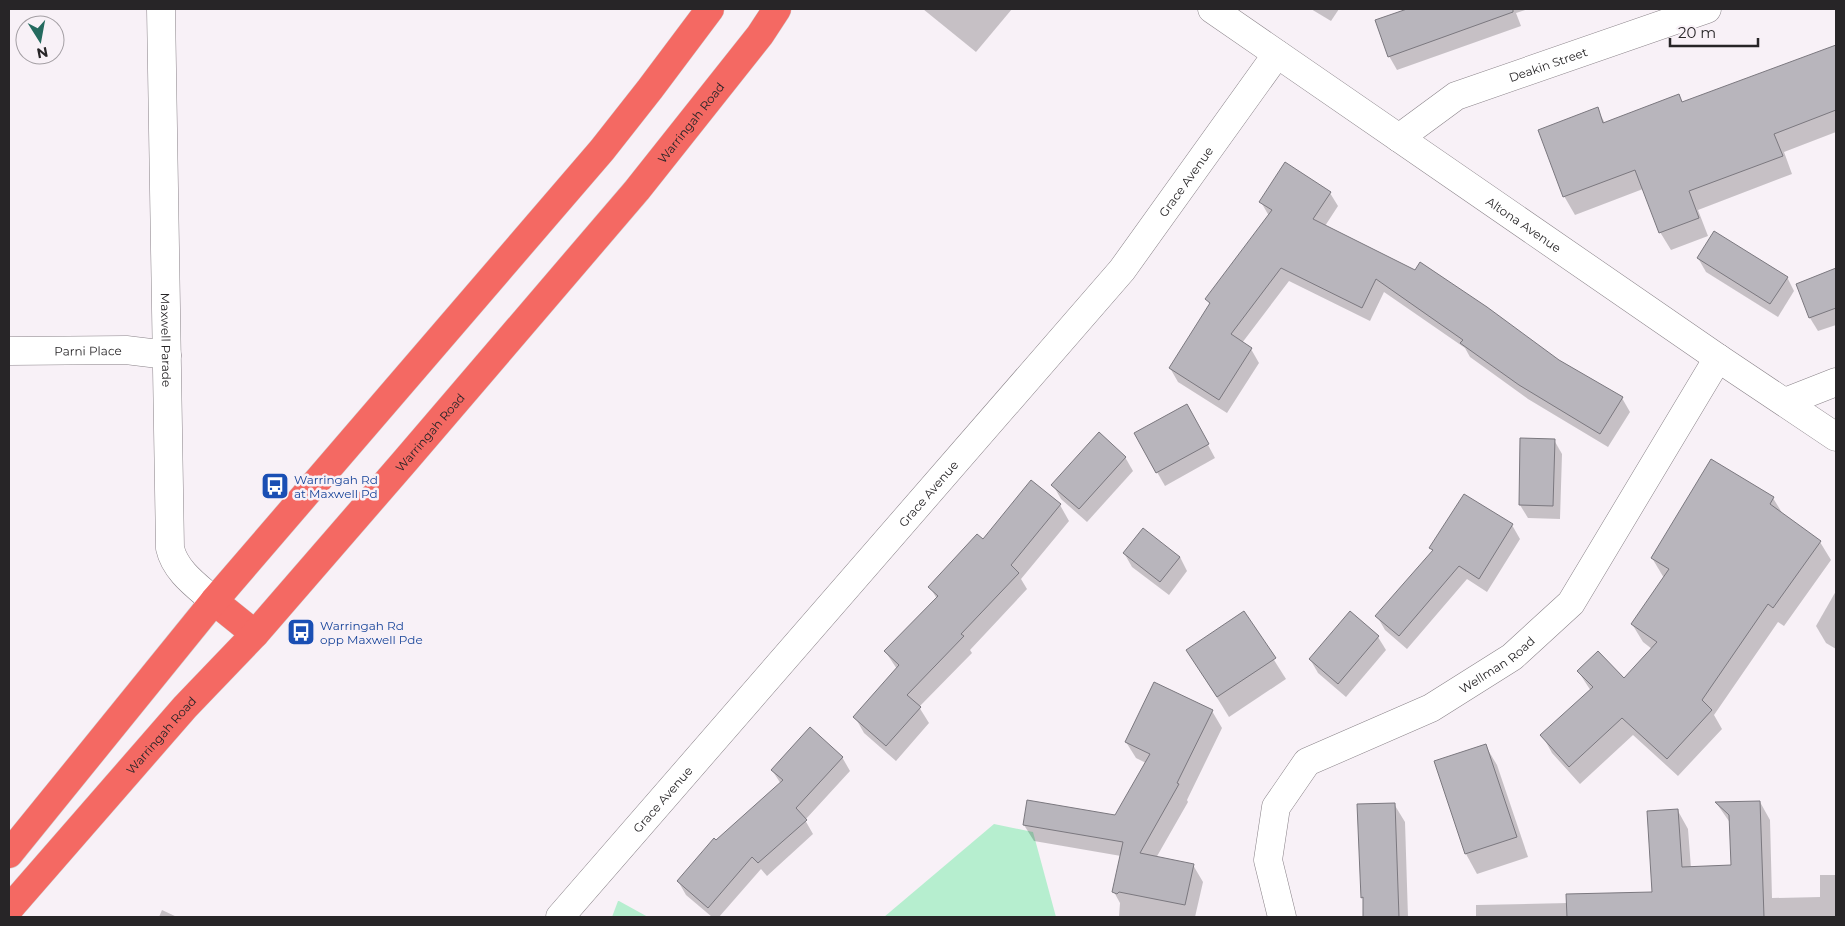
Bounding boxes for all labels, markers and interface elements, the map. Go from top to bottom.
north arrow [15,15,65,65]
scale bar [1670,15,1758,47]
text: 20 m [1678,23,1716,42]
text: N [35,43,50,63]
street label: Deakin Street [1507,44,1589,85]
street label: Warringah Road [654,79,727,166]
street label: Grace Avenue [1155,143,1216,220]
street label: Altona Avenue [1484,193,1564,255]
street label: Maxwell Parade [158,293,175,387]
street label: Parni Place [54,343,122,358]
street label: Warringah Road [392,390,467,474]
street label: Grace Avenue [895,457,961,530]
bus stop icon: Warringah Rd at Maxwell Pd [260,471,290,501]
place label: Warringah Rd at Maxwell Pd [294,472,378,501]
bus stop icon: Warringah Rd opp Maxwell Pde [286,617,316,647]
place label: Warringah Rd opp Maxwell Pde [320,618,423,647]
street label: Wellman Road [1456,633,1537,696]
street label: Warringah Road [123,693,199,777]
street label: Grace Avenue [629,763,695,836]

